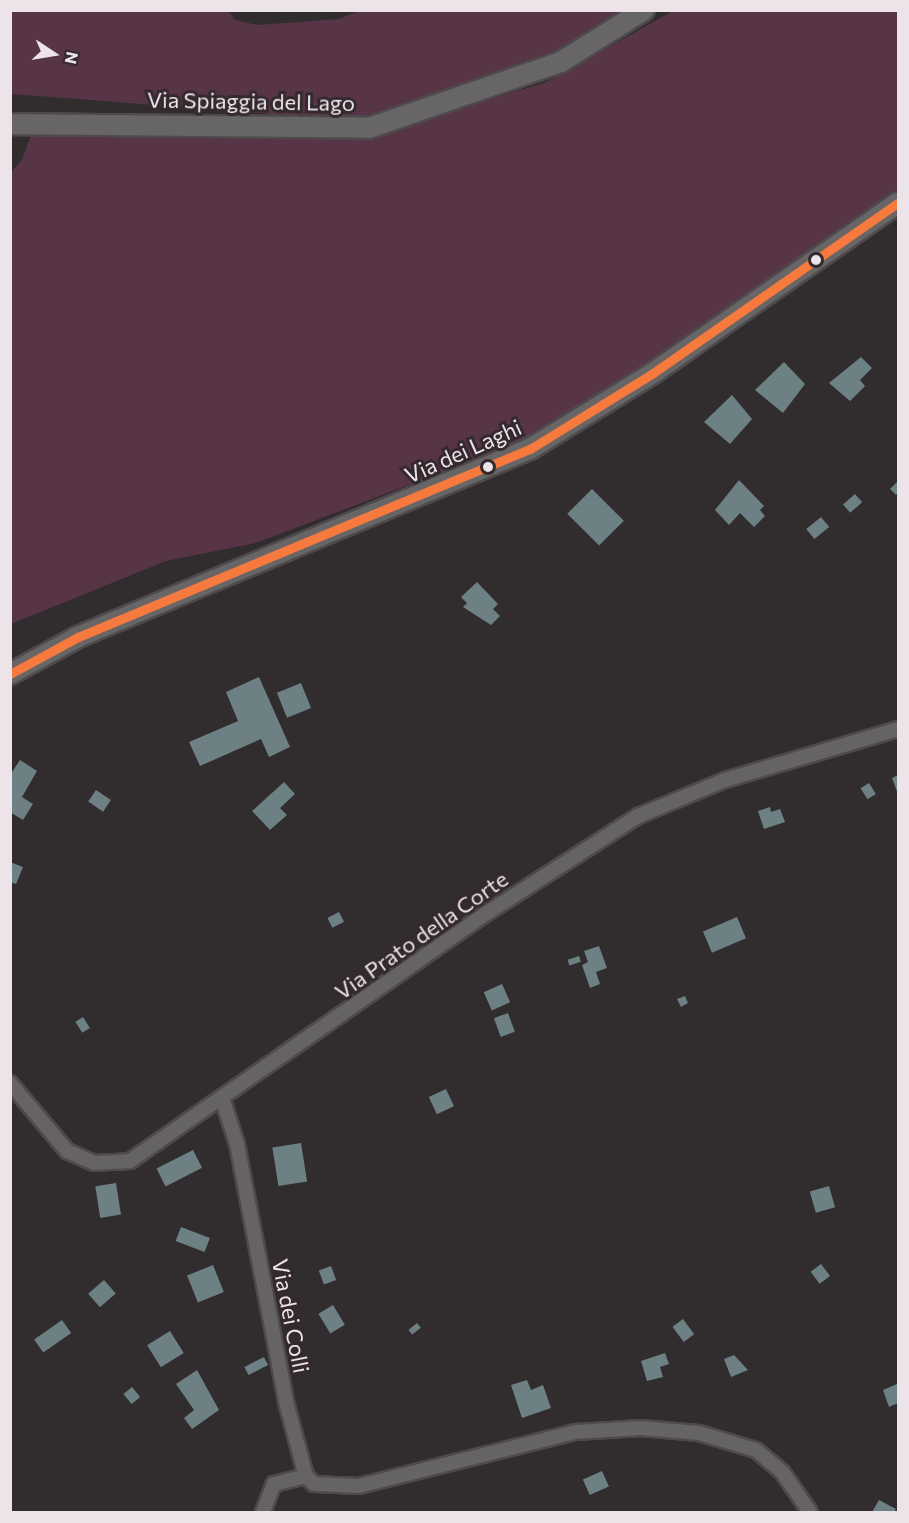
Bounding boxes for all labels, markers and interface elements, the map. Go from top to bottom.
north arrow [24,24,84,84]
text: N [62,50,83,66]
street label: Via Spiaggia del Lago [147,86,355,116]
unlabelled marker [810,254,822,266]
street label: Via dei Laghi [401,414,525,488]
unlabelled marker [482,461,494,473]
street label: Via Prato della Corte [329,865,513,1005]
street label: Via dei Colli [267,1257,315,1375]

